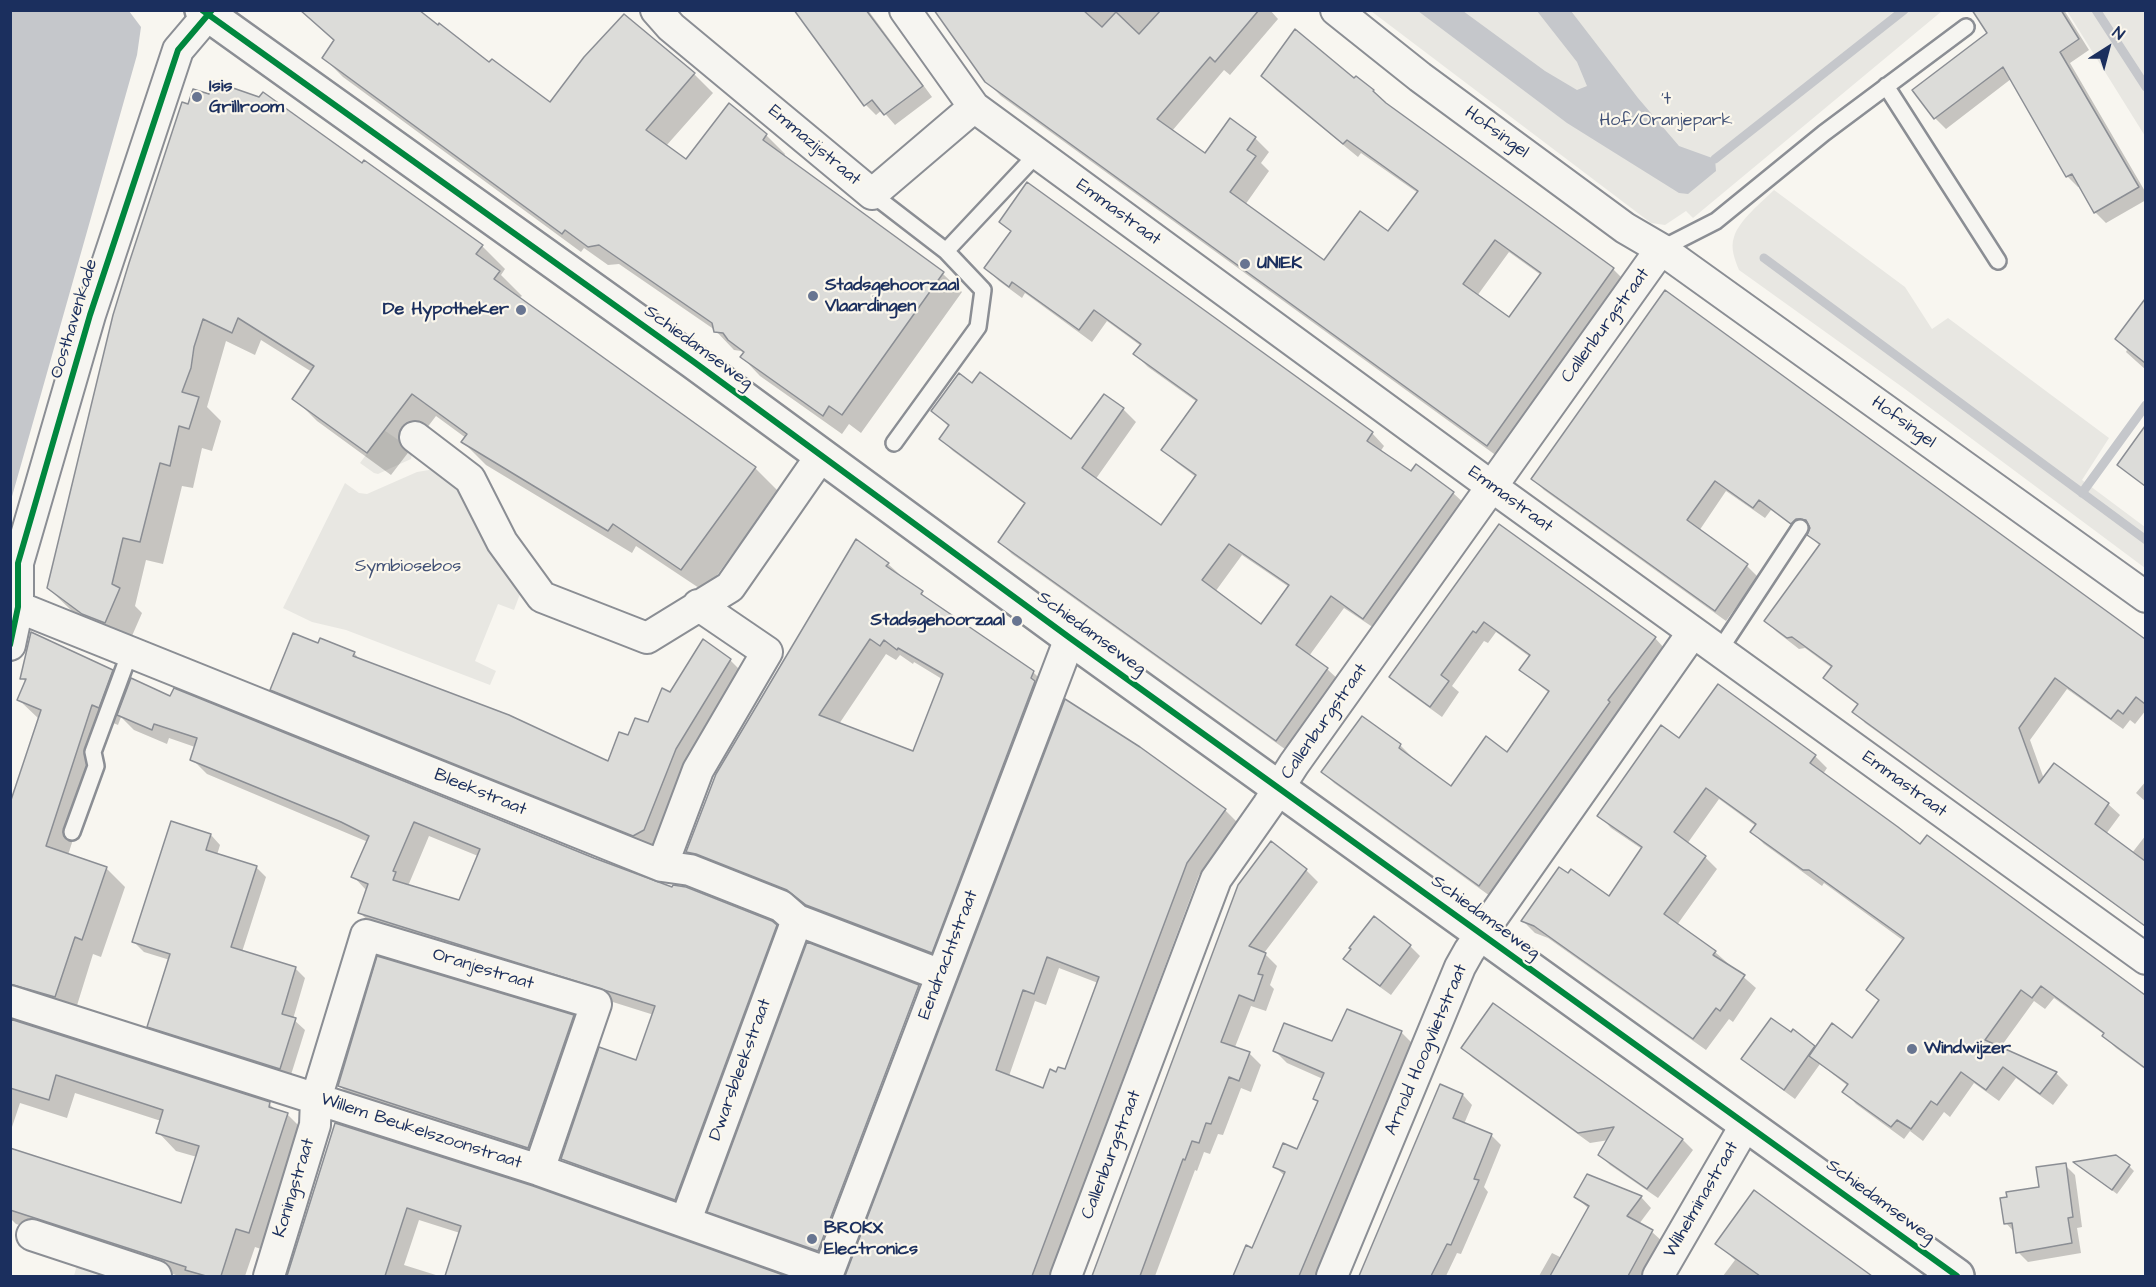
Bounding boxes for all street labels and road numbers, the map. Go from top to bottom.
street label: Emmazijstraat [763,101,865,191]
street label: Hofsingel [1460,102,1532,164]
street label: Emmastraat [1071,175,1165,251]
street label: Oosthavenkade [47,257,103,381]
street label: Callenburgstraat [1557,264,1655,388]
street label: Schiedamseweg [639,301,757,395]
street label: Hofsingel [1867,392,1939,454]
street label: Emmastraat [1463,462,1557,538]
street label: Schiedamseweg [1032,587,1150,681]
street label: Callenburgstraat [1277,660,1373,784]
street label: Emmastraat [1857,747,1951,823]
street label: Bleekstraat [431,765,529,821]
street label: Schiedamseweg [1426,871,1544,965]
street label: Eendrachtstraat [914,887,984,1023]
street label: Oranjestraat [430,944,536,996]
street label: Arnold Hoogvlietstraat [1381,961,1473,1139]
street label: Dwarsbleekstraat [705,996,777,1144]
street label: Callenburgstraat [1077,1087,1147,1223]
street label: Willem Beukelszoonstraat [318,1089,524,1175]
street label: Koningstraat [270,1136,320,1240]
street label: Wilhelminastraat [1660,1138,1744,1262]
street label: Schiedamseweg [1821,1155,1939,1249]

